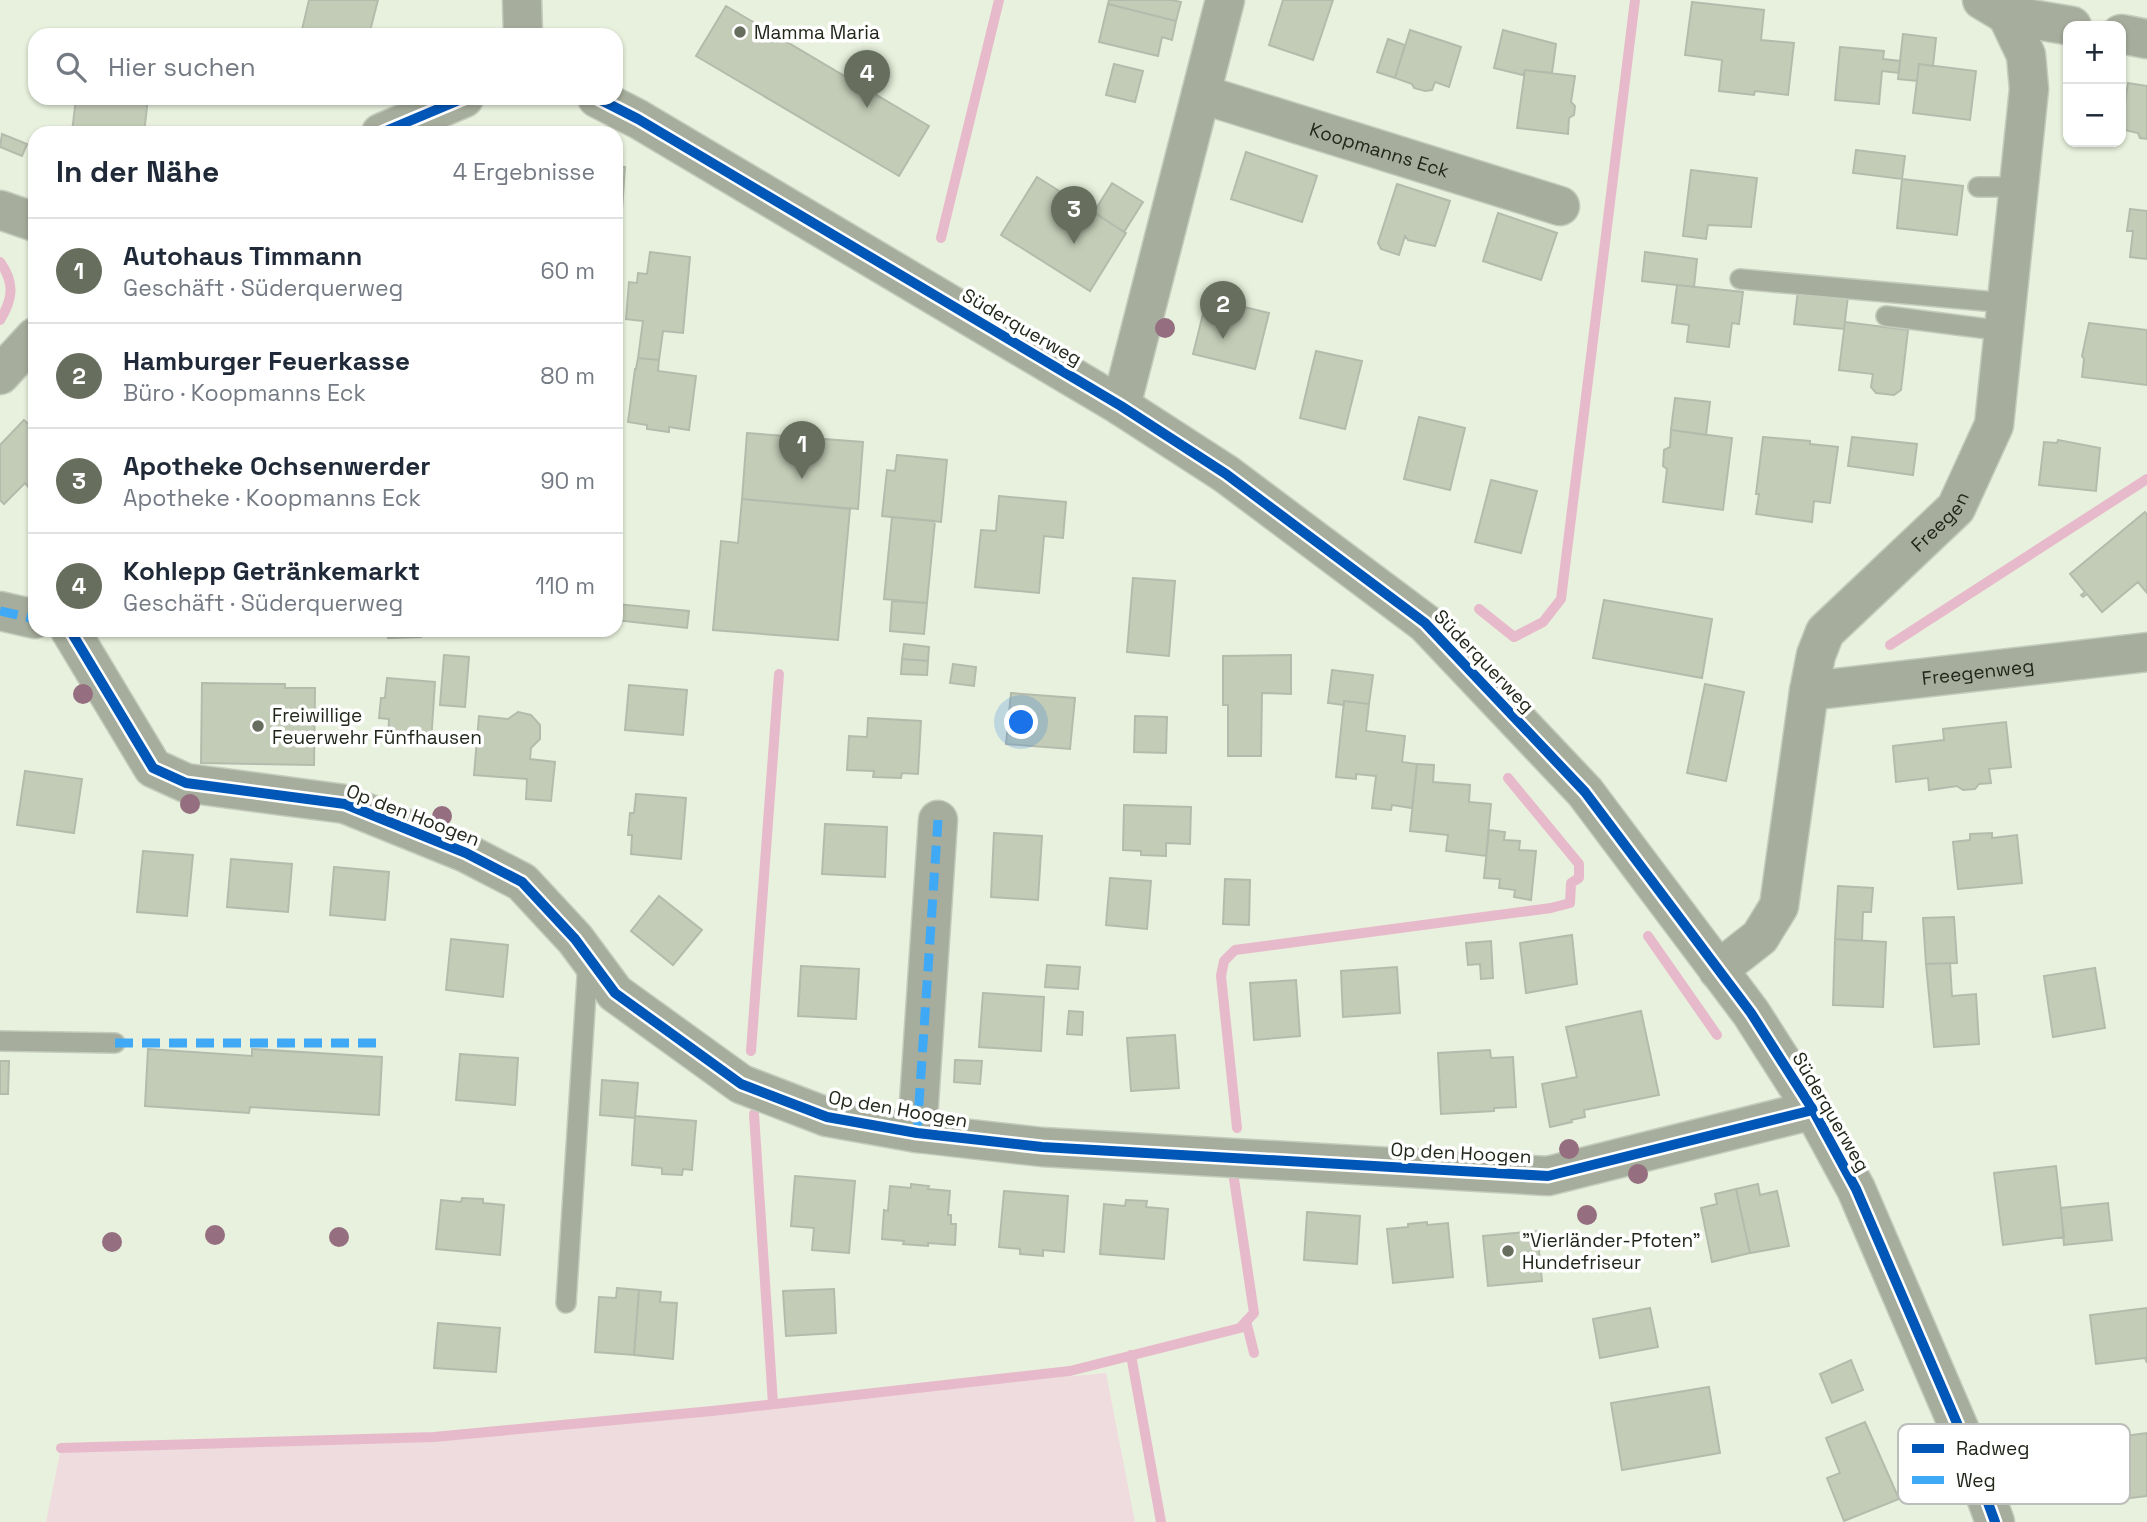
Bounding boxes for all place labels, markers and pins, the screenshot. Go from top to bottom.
place label: Mamma Maria [754,20,880,45]
marker: Mamma Maria [732,24,748,40]
pin: 4 [844,50,890,108]
pin: 3 [1051,186,1097,244]
pin: 2 [1200,281,1246,339]
pin: 1 [779,421,825,479]
place label: Freiwillige Feuerwehr Fünfhausen [272,703,482,750]
marker: Freiwillige Feuerwehr Fünfhausen [250,718,266,734]
place label: "Vierländer-Pfoten" Hundefriseur [1522,1228,1701,1275]
marker: "Vierländer-Pfoten" Hundefriseur [1500,1243,1516,1259]

